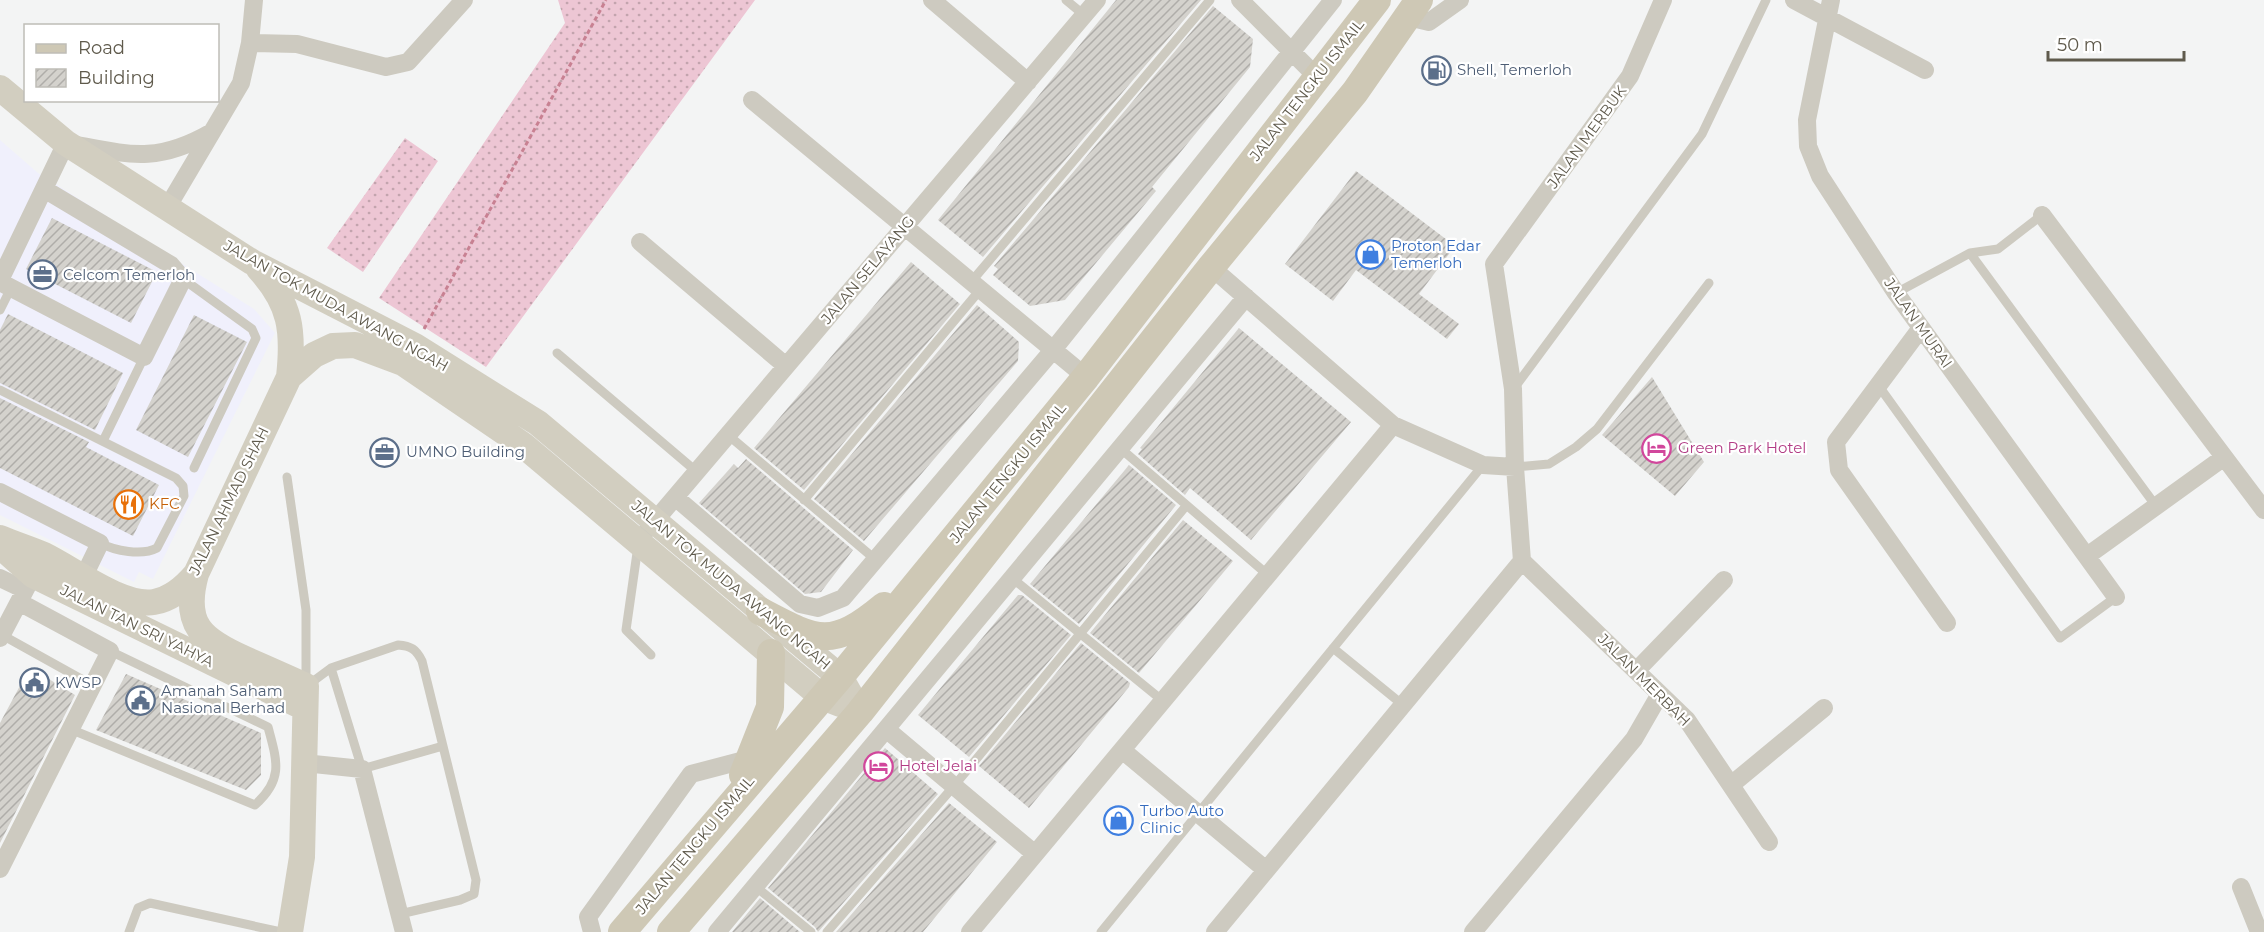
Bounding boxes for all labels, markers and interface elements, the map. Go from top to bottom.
street label: JALAN TENGKU ISMAIL [1245,15,1368,165]
legend [24,24,219,102]
scale bar [2048,24,2184,62]
text: 50 m [2057,34,2103,56]
text: Road [78,37,125,59]
fuel station icon: Shell, Temerloh [1420,54,1452,86]
place label: Shell, Temerloh [1457,60,1572,79]
text: Building [78,67,155,89]
street label: JALAN MERBUK [1542,81,1631,193]
street label: JALAN SELAYANG [816,212,918,328]
street label: JALAN TOK MUDA AWANG NGAH [220,235,452,375]
place label: Proton Edar Temerloh [1391,236,1481,272]
shop icon: Proton Edar Temerloh [1354,239,1386,271]
office icon: Celcom Temerloh [26,259,58,291]
place label: Celcom Temerloh [63,265,195,284]
street label: JALAN MURAI [1880,273,1957,372]
street label: JALAN TENGKU ISMAIL [945,399,1070,547]
street label: JALAN AHMAD SHAH [184,424,273,579]
hotel icon: Green Park Hotel [1641,432,1673,464]
office icon: UMNO Building [369,436,401,468]
place label: Green Park Hotel [1678,438,1806,457]
place label: UMNO Building [406,442,525,461]
restaurant icon: KFC [112,488,144,520]
place label: KFC [149,494,180,513]
street label: JALAN TOK MUDA AWANG NGAH [627,495,835,674]
street label: JALAN TAN SRI YAHYA [56,580,217,671]
street label: JALAN MERBAH [1593,629,1695,730]
public building icon: KWSP [18,667,50,699]
place label: KWSP [55,673,102,692]
place label: Amanah Saham Nasional Berhad [161,681,285,717]
public building icon: Amanah Saham Nasional Berhad [124,684,156,716]
hotel icon: Hotel Jelai [862,750,894,782]
place label: Hotel Jelai [899,756,977,775]
street label: JALAN TENGKU ISMAIL [631,772,758,918]
place label: Turbo Auto Clinic [1140,801,1224,837]
shop icon: Turbo Auto Clinic [1103,804,1135,836]

